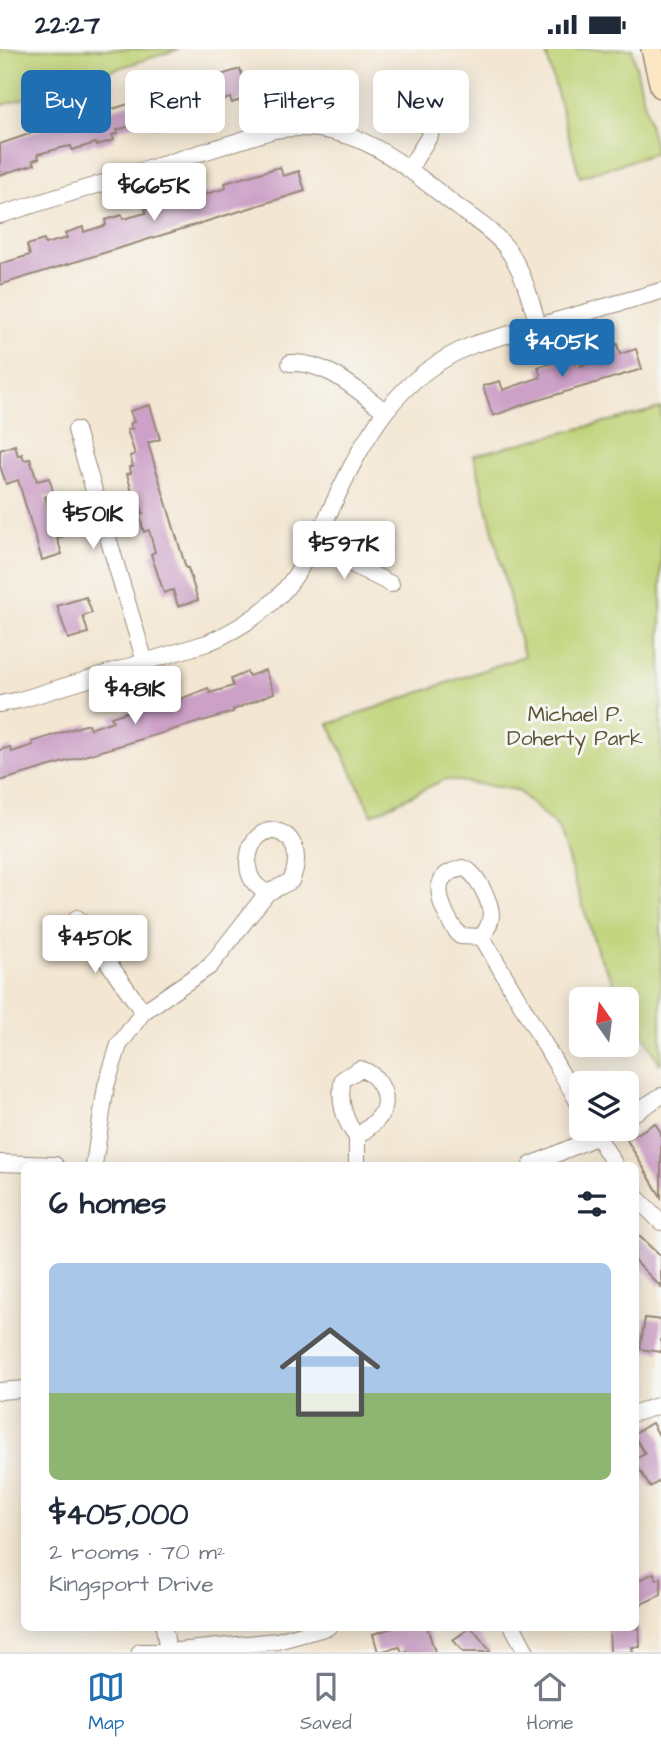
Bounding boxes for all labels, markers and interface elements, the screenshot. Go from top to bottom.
text: 22:27 [35,7,100,43]
chip: Buy [21,70,111,133]
chip: Rent [125,70,225,133]
chip: Filters [239,70,359,133]
chip: New [373,70,469,133]
pin: $665K [105,163,203,223]
text: $665K [118,170,190,202]
pin: $405K [513,319,611,379]
text: $405K [525,326,599,358]
pin: $501K [44,491,142,551]
text: $501K [63,498,123,530]
pin: $597K [295,521,393,581]
text: $597K [309,528,379,560]
pin: $481K [86,667,184,726]
text: $481K [105,673,165,705]
park label: Michael P. Doherty Park [507,700,643,755]
pin: $450K [46,915,144,975]
text: $450K [58,922,132,954]
north arrow [569,987,639,1057]
map controls [569,987,639,1141]
button: layers [569,1071,639,1141]
text: 6 homes [49,1183,166,1225]
icon: filters [573,1185,611,1223]
icon: home [267,1309,393,1435]
text: $405,000 [49,1494,188,1536]
text: 2 rooms · 70 m² [49,1536,225,1568]
text: Kingsport Drive [49,1568,214,1600]
tab: Map [87,1668,125,1737]
tab: Saved [300,1668,352,1737]
tab: Home [526,1668,574,1737]

